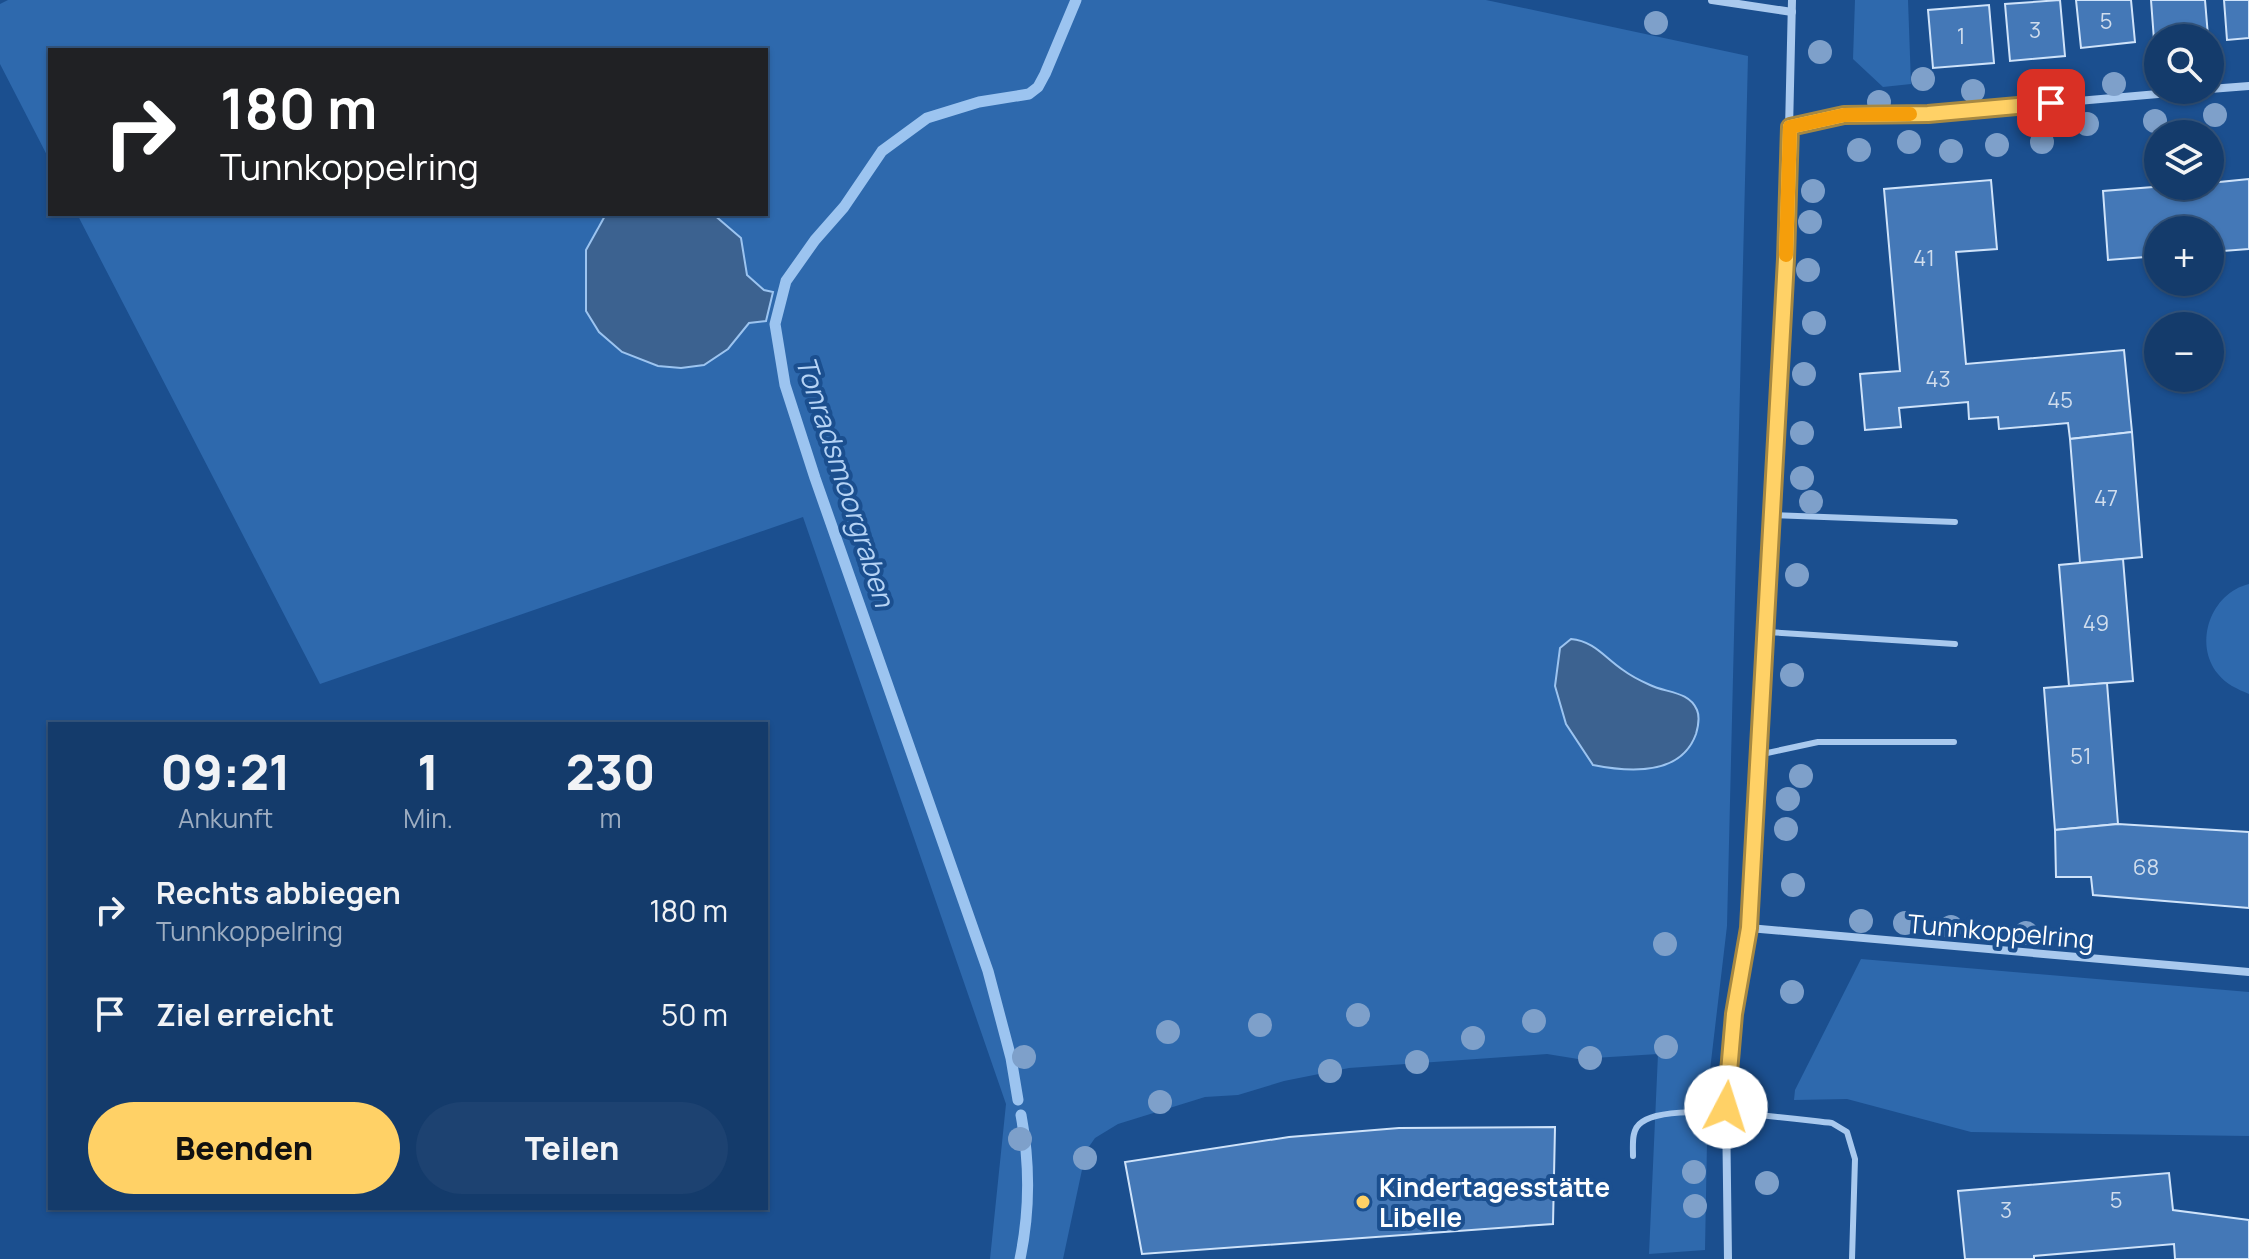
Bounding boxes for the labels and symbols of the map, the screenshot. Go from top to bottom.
house number: 5 [2100,6,2112,36]
house number: 3 [2029,15,2041,45]
house number: 1 [1957,21,1965,51]
pin [2017,69,2085,137]
house number: 41 [1913,243,1935,273]
water label: Tonradsmoorgraben [788,351,905,612]
house number: 43 [1925,364,1951,394]
house number: 45 [2047,385,2073,415]
house number: 47 [2094,483,2118,513]
house number: 49 [2083,608,2109,638]
house number: 51 [2070,741,2092,771]
house number: 68 [2133,852,2159,882]
street label: Tunnkoppelring [1906,905,2096,957]
position arrow [1684,1065,1768,1149]
place label: Kindertagesstätte Libelle [1379,1169,1610,1235]
house number: 5 [2110,1185,2122,1215]
marker: Kindertagesstätte Libelle [1354,1193,1372,1211]
house number: 3 [2000,1195,2012,1225]

